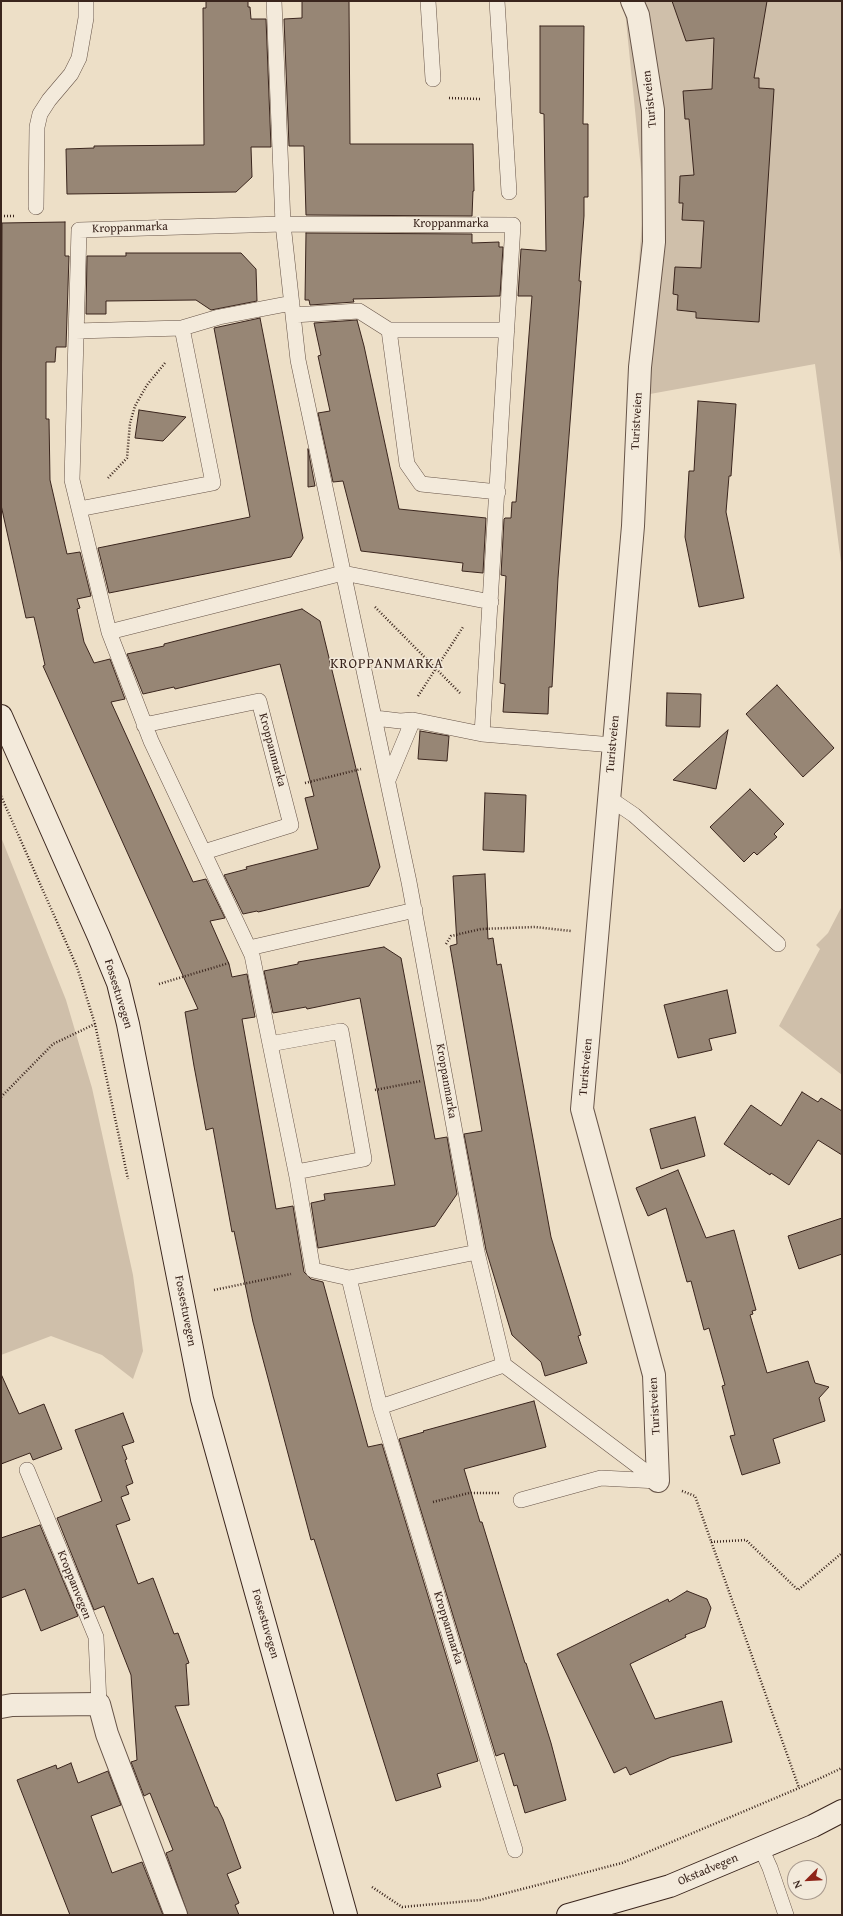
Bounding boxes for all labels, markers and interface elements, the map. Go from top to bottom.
street label: Turistveien [640,70,660,128]
street label: Kroppanmarka [413,217,489,231]
street label: Kroppanmarka [92,219,168,237]
street label: Turistveien [628,392,646,450]
district label: KROPPANMARKA [330,656,444,672]
street label: Kroppanmarka [255,712,289,788]
street label: Turistveien [603,715,623,773]
street label: Fossestuvegen [101,958,135,1030]
street label: Turistveien [576,1038,596,1096]
street label: Kroppanmarka [432,1043,460,1119]
street label: Fossestuvegen [171,1274,199,1348]
street label: Turistveien [646,1377,664,1435]
street label: Kroppanvegen [54,1548,94,1622]
street label: Fossestuvegen [248,1587,282,1661]
street label: Kroppanmarka [430,1590,466,1666]
street label: Okstadvegen [676,1851,740,1889]
north arrow [787,1860,827,1900]
text: N [788,1878,806,1891]

